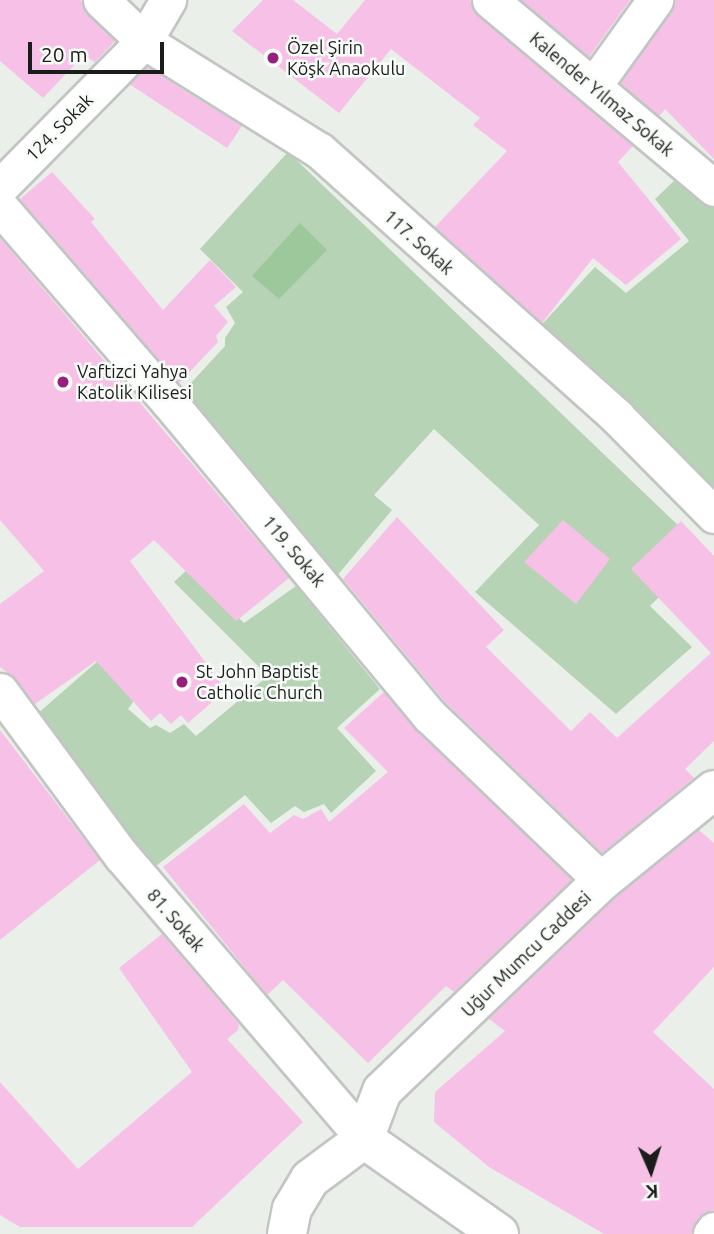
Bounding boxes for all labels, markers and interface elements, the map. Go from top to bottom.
street label: Kalender Yılmaz Sokak [526,27,678,161]
scale bar [32,28,168,72]
place label: Özel Şirin Köşk Anaokulu [287,37,405,80]
text: 20 m [41,42,88,66]
marker: Özel Şirin Köşk Anaokulu [265,50,281,66]
street label: 124. Sokak [21,89,97,165]
street label: 117. Sokak [380,205,458,279]
place label: Vaftizci Yahya Katolik Kilisesi [77,361,192,404]
marker: Vaftizci Yahya Katolik Kilisesi [55,374,71,390]
street label: 119. Sokak [258,511,330,591]
place label: St John Baptist Catholic Church [196,661,323,704]
marker: St John Baptist Catholic Church [174,674,190,690]
street label: 81. Sokak [143,884,209,956]
street label: Uğur Mumcu Caddesi [457,887,595,1021]
north arrow [616,1136,686,1206]
text: K [645,1181,659,1203]

